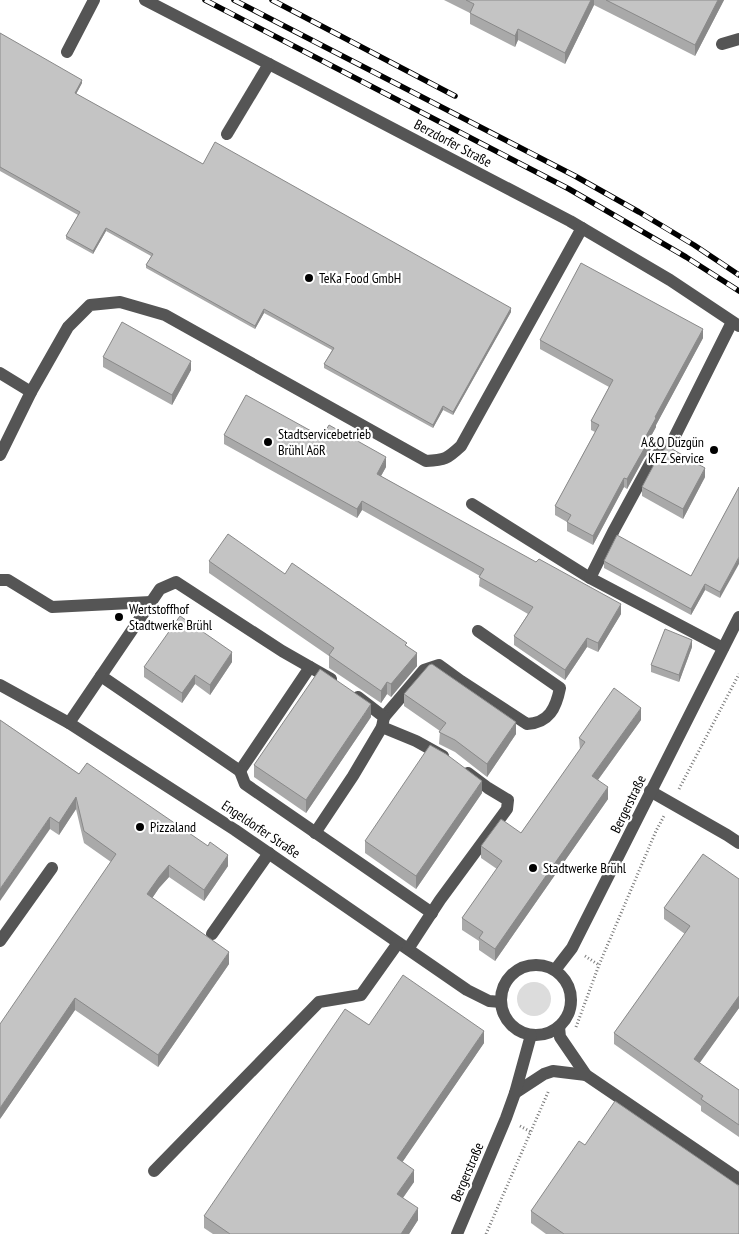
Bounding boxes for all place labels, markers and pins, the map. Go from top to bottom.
place label: TeKa Food GmbH [319,269,401,287]
marker: TeKa Food GmbH [303,272,315,284]
place label: Stadtservicebetrieb Brühl AöR [278,425,371,459]
place label: A&O Düzgün KFZ Service [641,433,704,467]
marker: Stadtservicebetrieb Brühl AöR [262,436,274,448]
marker: A&O Düzgün KFZ Service [708,444,720,456]
place label: Wertstoffhof Stadtwerke Brühl [129,600,213,634]
marker: Wertstoffhof Stadtwerke Brühl [113,611,125,623]
place label: Pizzaland [150,818,196,836]
marker: Pizzaland [134,821,146,833]
place label: Stadtwerke Brühl [543,859,627,877]
marker: Stadtwerke Brühl [527,862,539,874]

